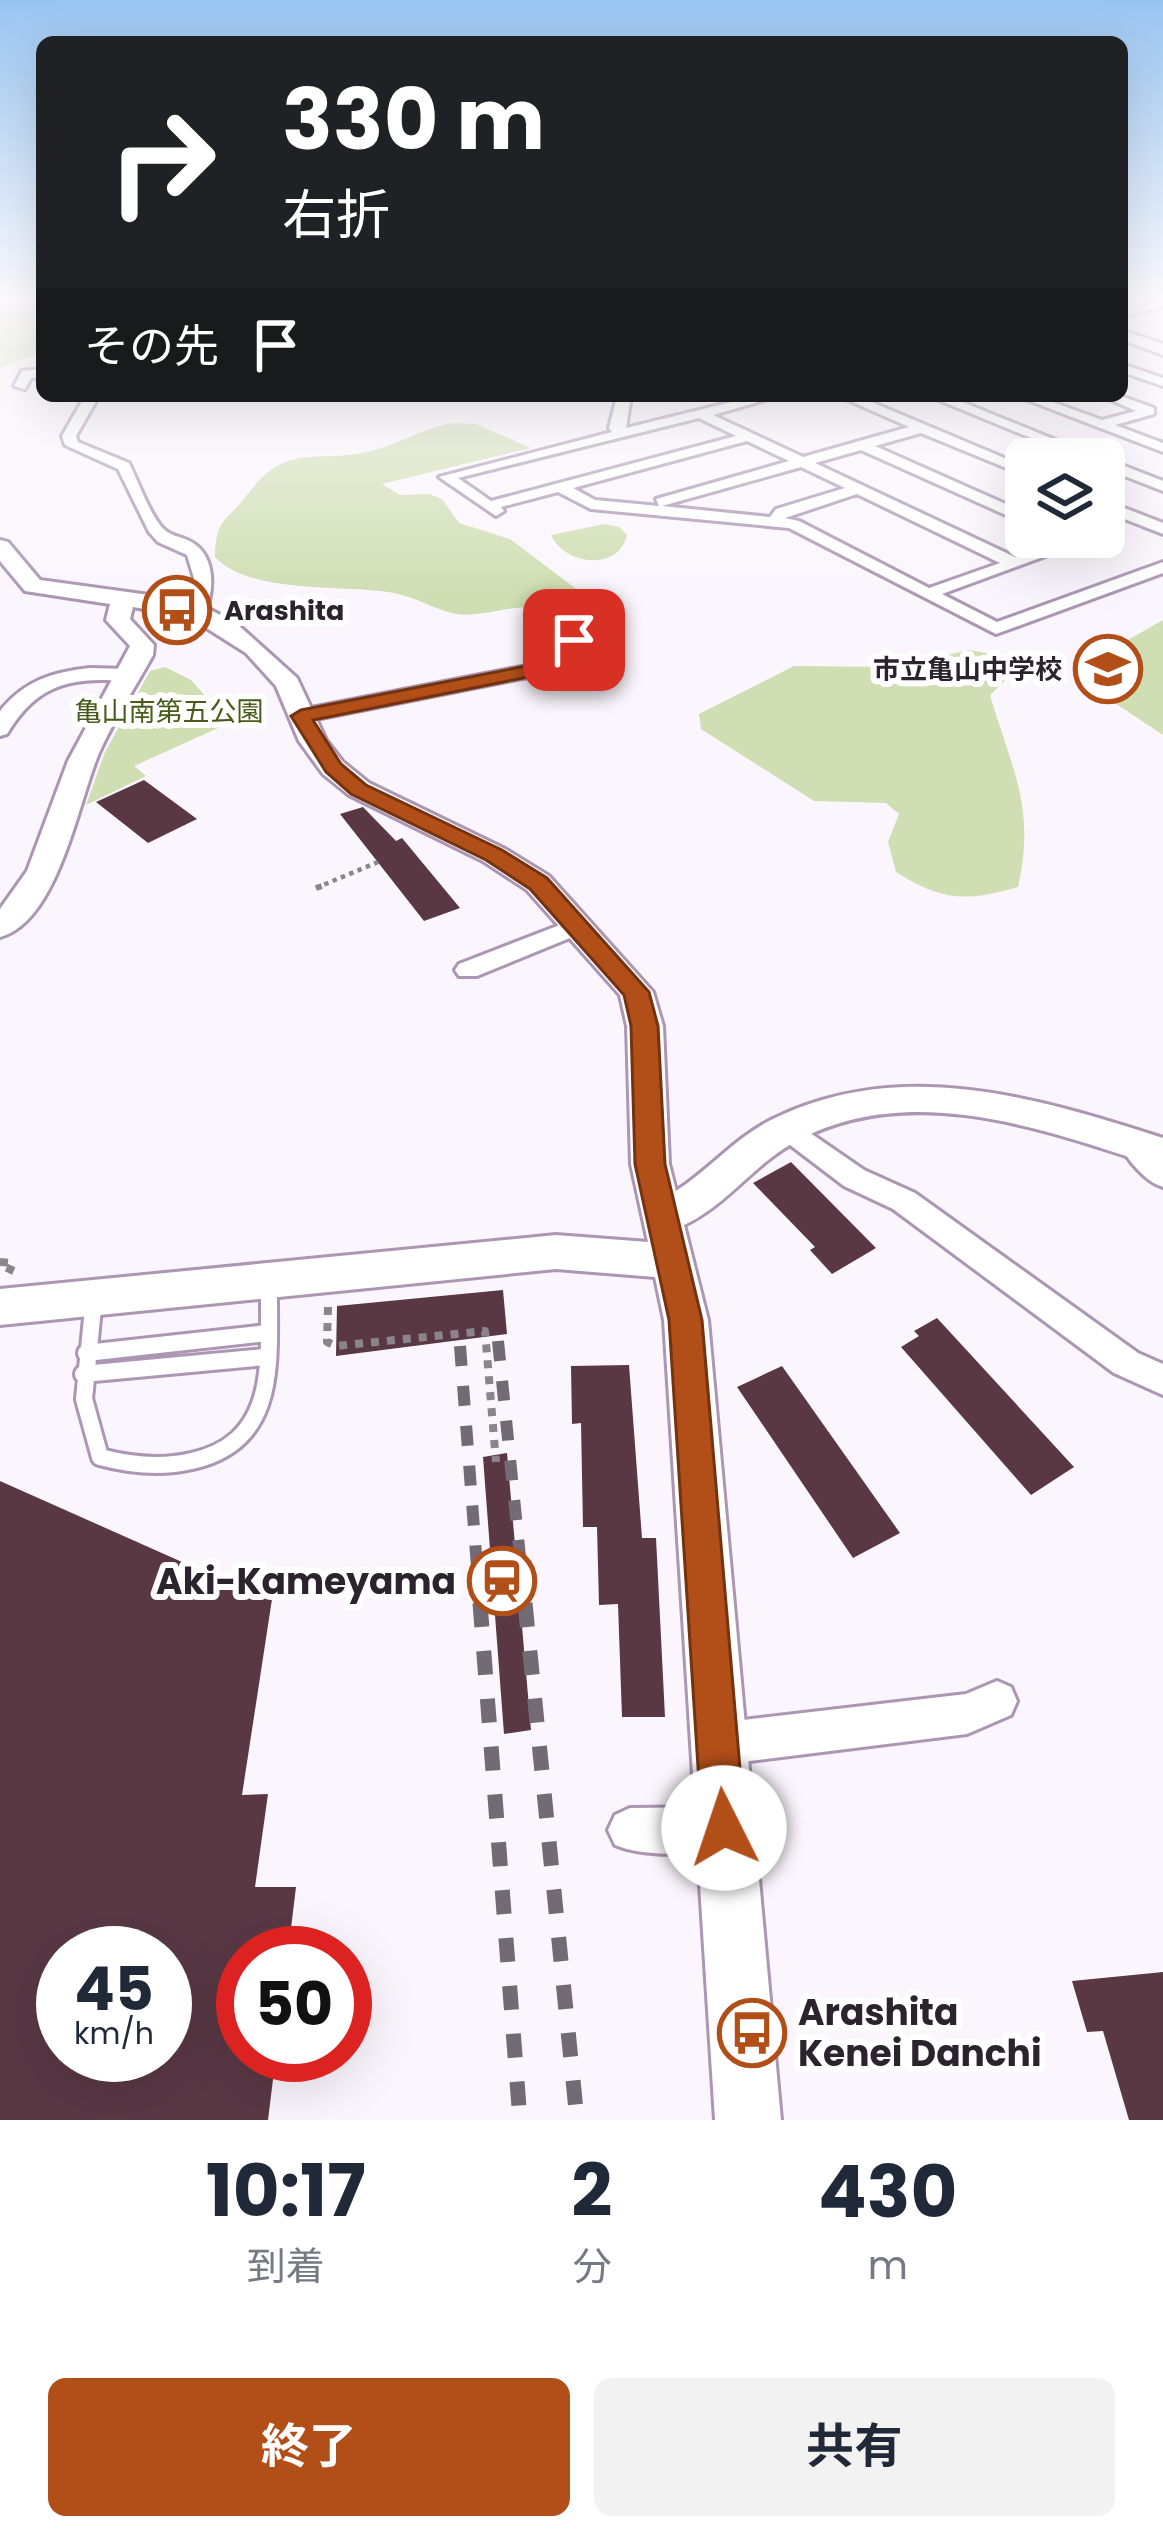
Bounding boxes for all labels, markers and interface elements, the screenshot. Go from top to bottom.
text: 330 m [282,61,545,178]
icon: right [84,84,240,240]
text: 右折 [282,177,390,253]
icon: arrive [243,312,309,378]
text: その先 [84,315,219,378]
map controls [1005,438,1125,558]
button: layers [1005,438,1125,558]
bus stop icon: Arashita [142,575,212,645]
pin [523,589,625,691]
place label: Arashita [224,592,344,629]
icon: arrive [541,607,607,673]
school or university icon: 市立亀山中学校 [1073,634,1143,704]
place label: 市立亀山中学校 [873,651,1062,688]
park label: 亀山南第五公園 [75,693,264,730]
station icon: Aki-Kameyama [467,1546,537,1616]
place label: Aki-Kameyama [156,1556,456,1607]
position arrow [661,1765,787,1891]
speed limit sign: 50 [216,1926,372,2082]
text: 45 [74,1947,154,2031]
place label: Arashita Kenei Danchi [798,1987,1042,2079]
bus stop icon: Arashita Kenei Danchi [717,1998,787,2068]
text: km/h [74,2012,154,2055]
text: 10:17 [206,2140,366,2241]
text: 2 [571,2140,612,2241]
text: 430 [818,2141,957,2242]
text: m [868,2238,908,2293]
text: 到着 [247,2239,325,2294]
text: 分 [572,2239,611,2294]
button: 終了 [48,2378,570,2516]
button: 共有 [594,2378,1115,2516]

